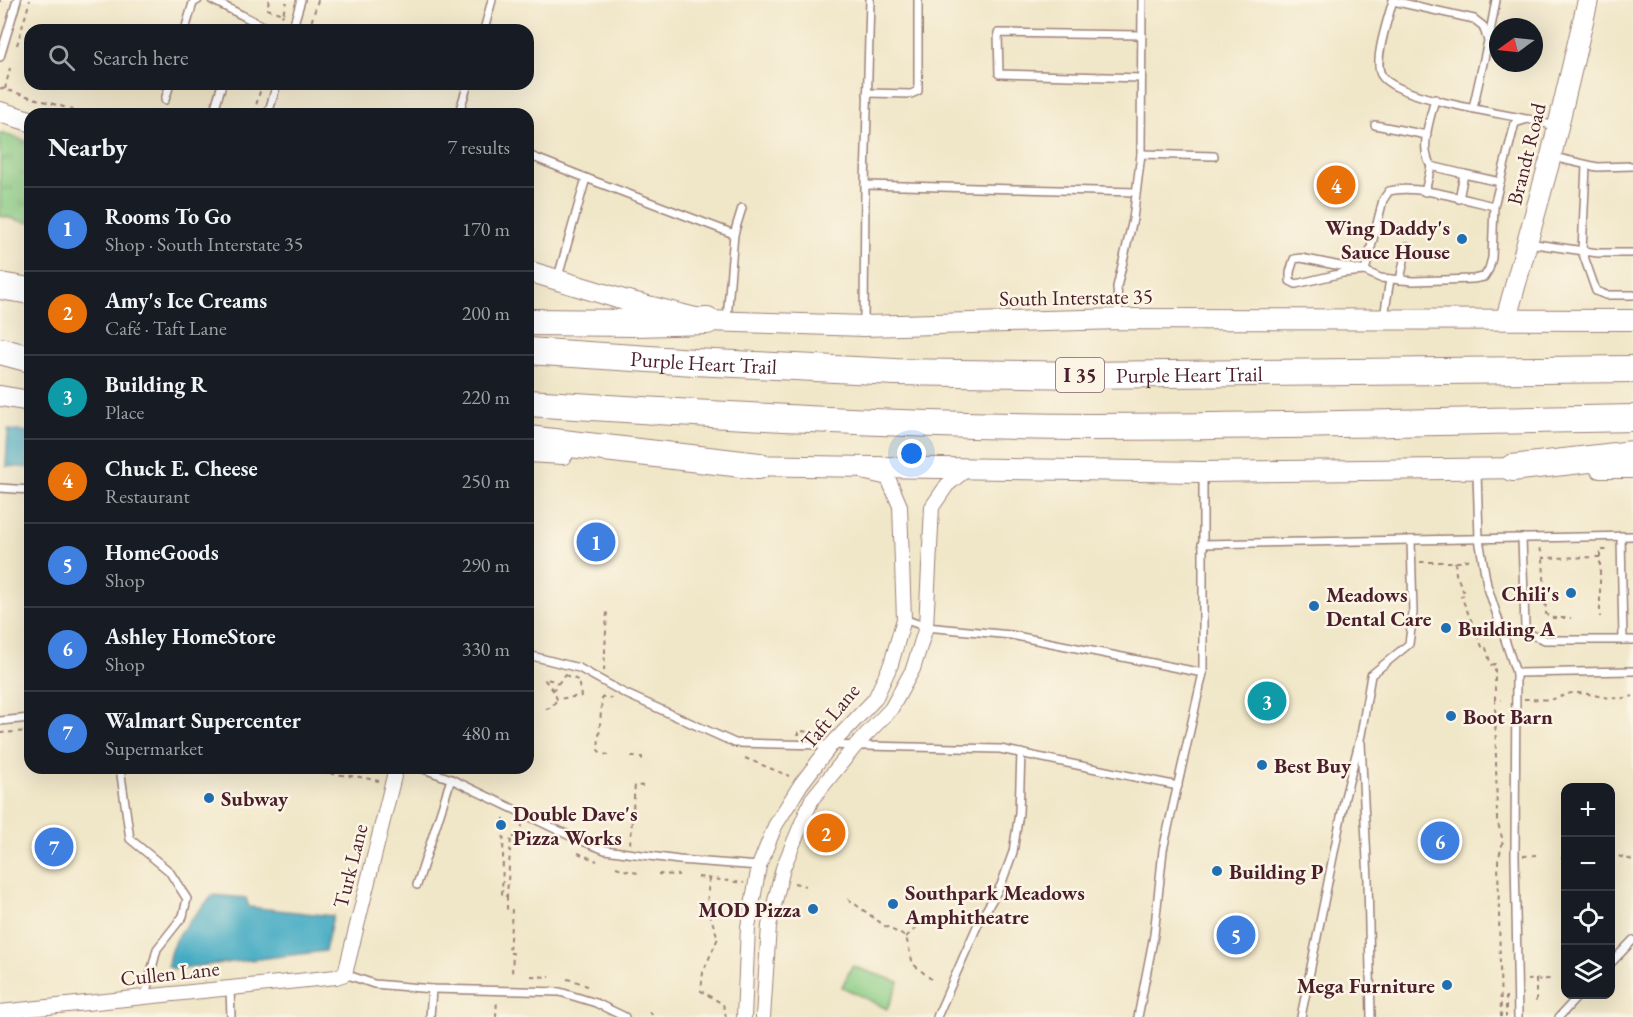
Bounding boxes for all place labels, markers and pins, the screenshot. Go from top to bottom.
pin: 4 [1316,162,1356,207]
place label: Wing Daddy's Sauce House [1325,214,1450,265]
marker: Wing Daddy's Sauce House [1455,232,1469,246]
pin: 1 [576,520,616,564]
place label: Chili's [1501,580,1559,607]
place label: Meadows Dental Care [1326,581,1432,632]
marker: Chili's [1564,586,1578,600]
marker: Meadows Dental Care [1307,599,1321,613]
place label: Building A [1458,615,1556,642]
marker: Building A [1439,621,1453,635]
pin: 3 [1248,678,1286,724]
place label: Boot Barn [1463,703,1553,730]
marker: Boot Barn [1444,709,1458,723]
place label: Best Buy [1274,752,1352,779]
marker: Best Buy [1255,758,1269,772]
place label: Subway [221,785,289,812]
marker: Subway [202,791,216,805]
place label: Double Dave's Pizza Works [513,800,638,851]
pin: 2 [806,810,846,856]
marker: Double Dave's Pizza Works [494,818,508,832]
pin: 6 [1420,818,1460,864]
pin: 7 [34,824,74,870]
place label: Building P [1229,858,1324,885]
marker: Building P [1210,864,1224,878]
place label: Southpark Meadows Amphitheatre [904,879,1085,930]
place label: MOD Pizza [698,896,802,923]
marker: Southpark Meadows Amphitheatre [886,897,900,911]
marker: MOD Pizza [806,902,820,916]
pin: 5 [1216,912,1256,958]
place label: Mega Furniture [1297,972,1435,999]
marker: Mega Furniture [1440,978,1454,992]

